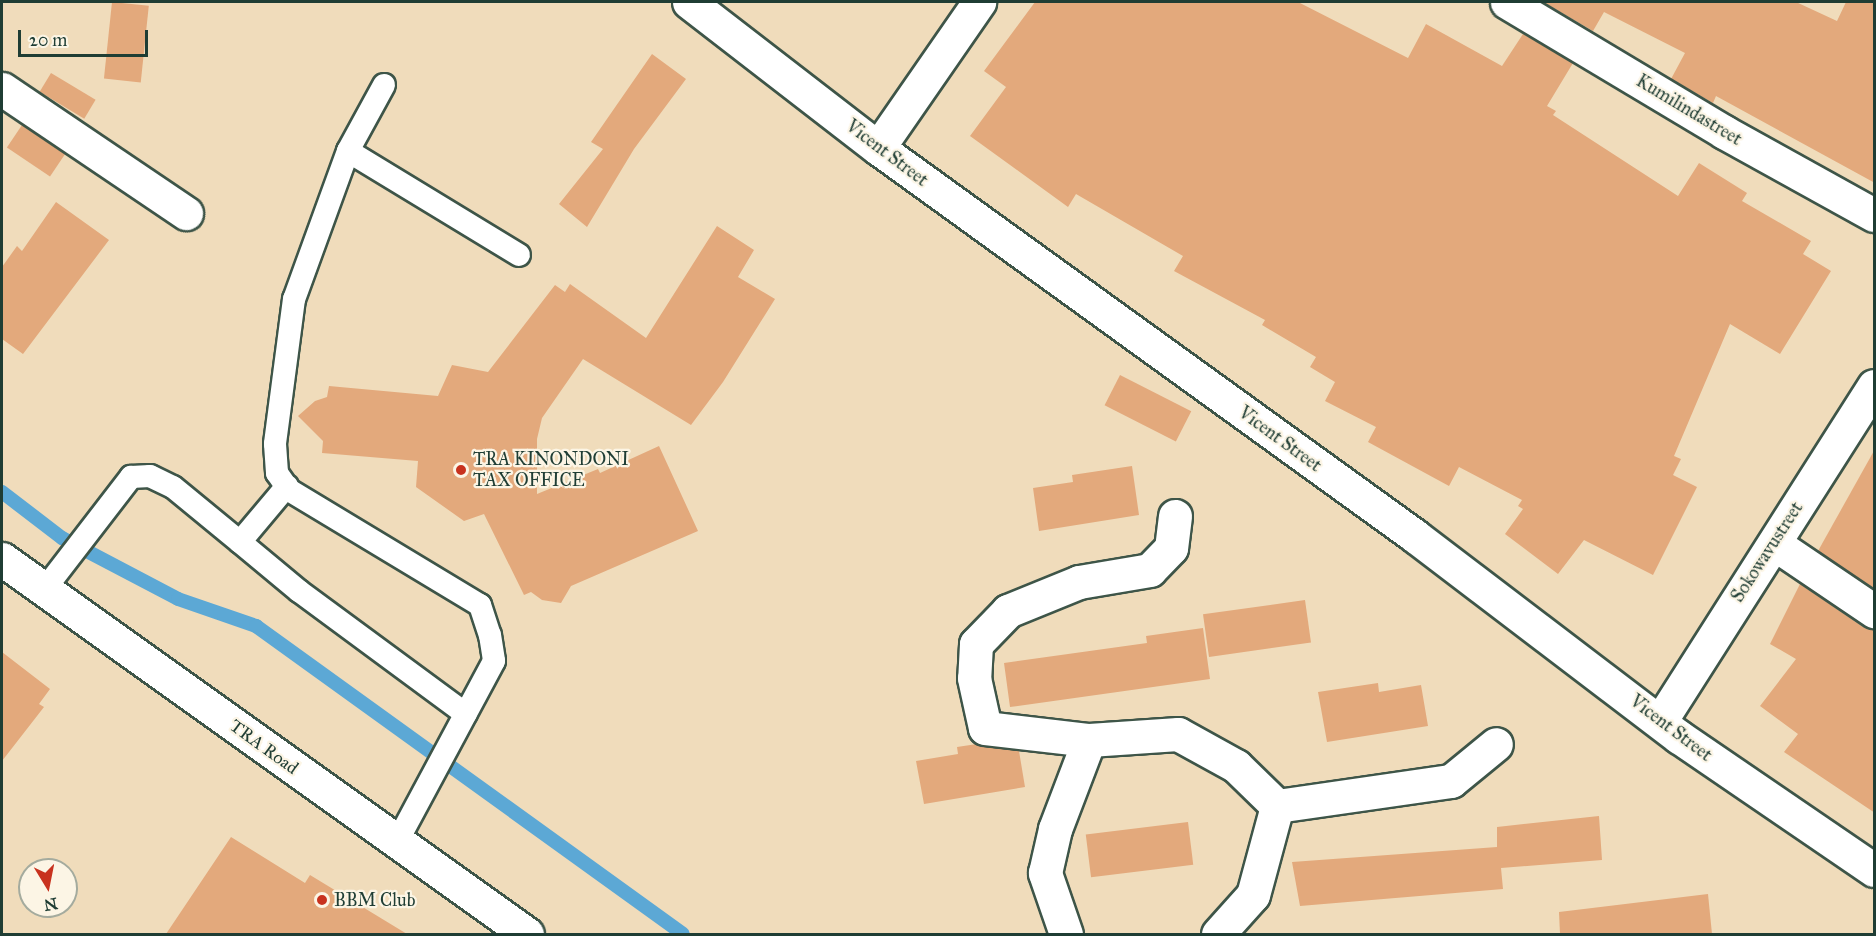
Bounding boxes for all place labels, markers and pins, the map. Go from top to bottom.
place label: TRA KINONDONI TAX OFFICE [473,449,629,492]
marker: TRA KINONDONI TAX OFFICE [454,463,468,477]
place label: BBM Club [334,889,415,911]
marker: BBM Club [315,893,329,907]

